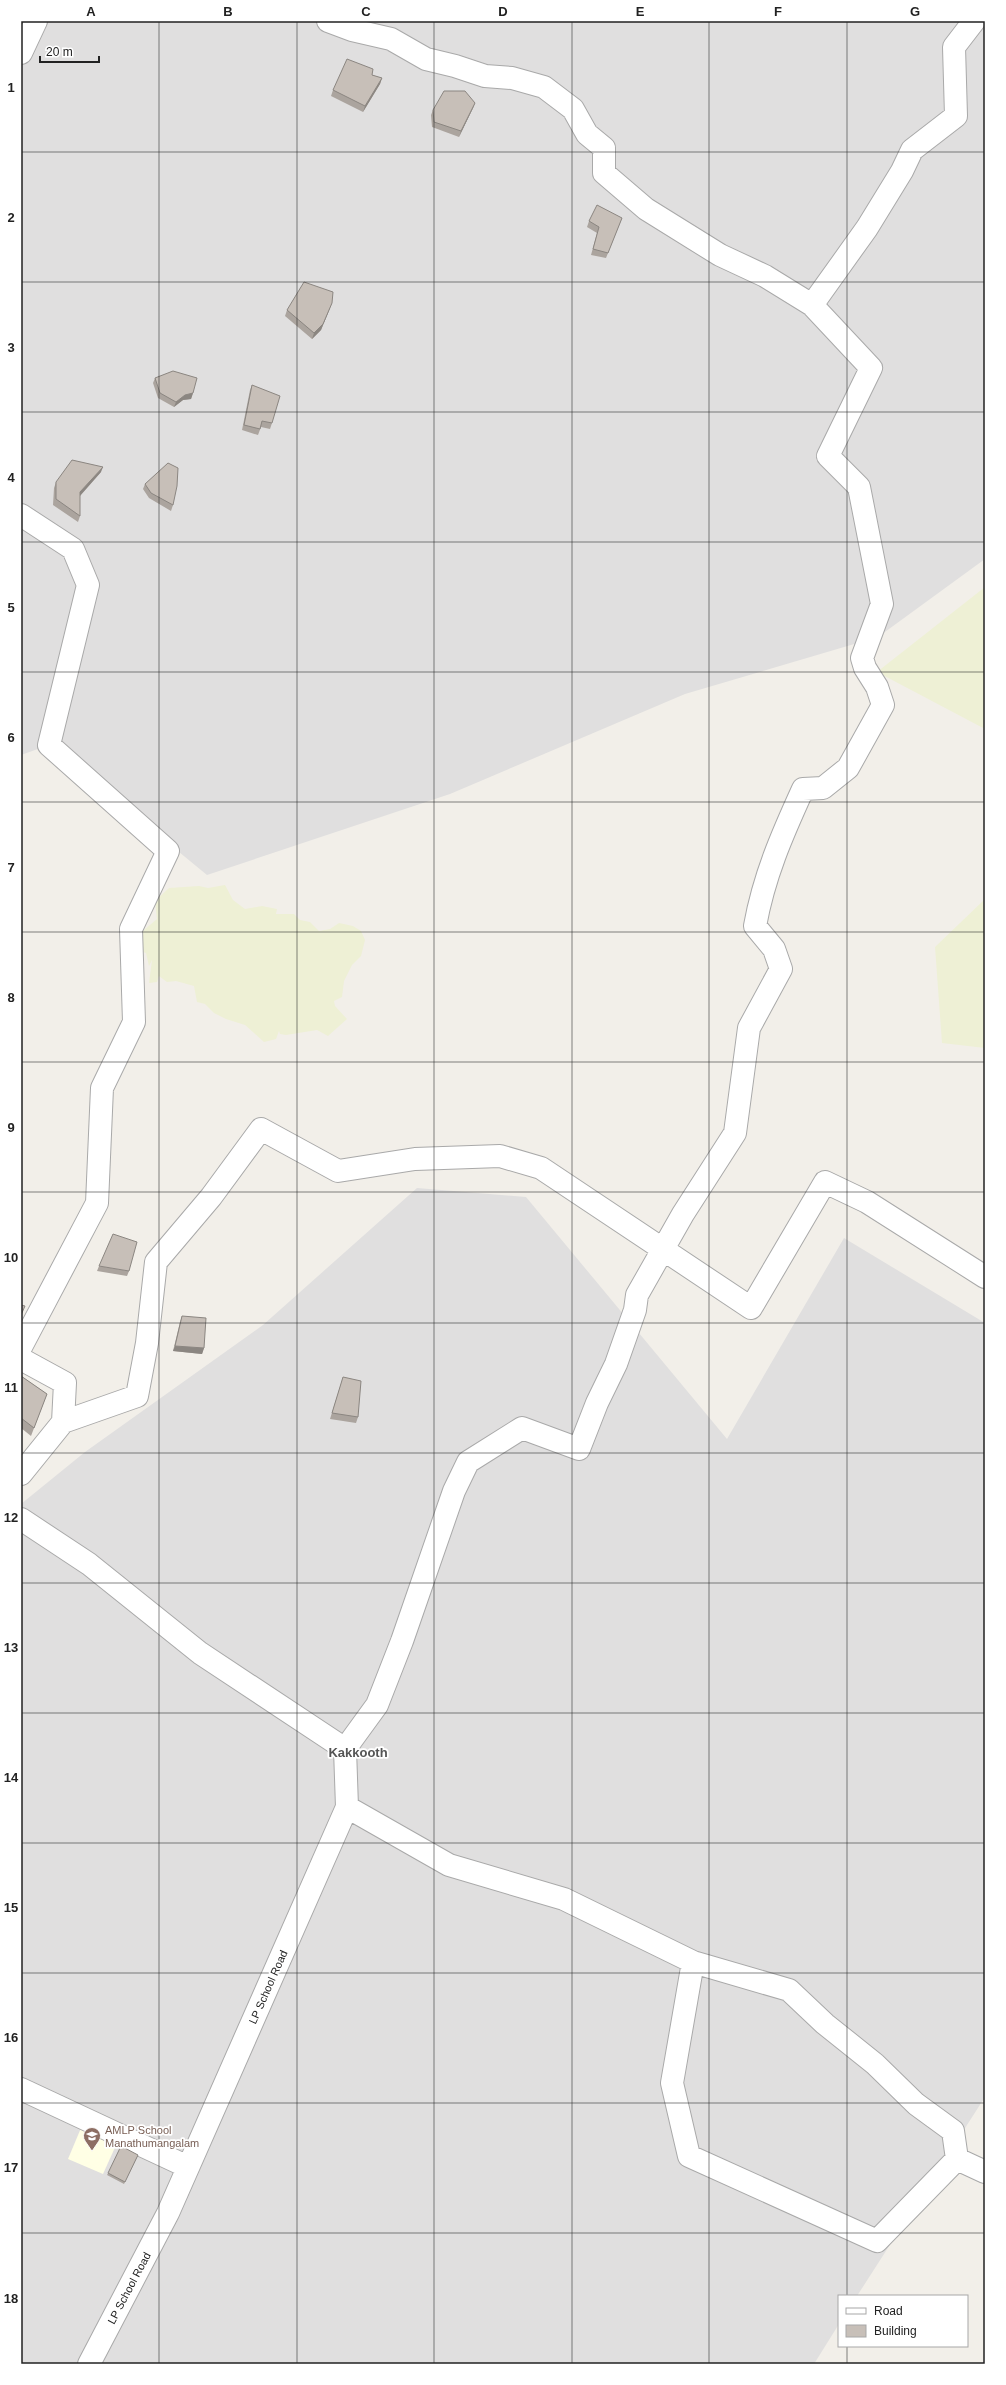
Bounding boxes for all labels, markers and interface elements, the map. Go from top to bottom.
text: A [86,4,96,19]
text: B [223,4,233,19]
text: C [361,4,371,19]
text: D [498,4,508,19]
text: E [636,4,645,19]
text: F [774,4,782,19]
text: G [910,4,920,19]
scale bar [40,38,99,64]
text: 20 m [46,45,73,59]
text: 1 [7,80,15,95]
text: 2 [7,210,15,225]
text: 3 [7,340,15,355]
text: 4 [7,470,15,485]
text: 5 [7,600,15,615]
text: 6 [7,730,15,745]
text: 7 [7,860,15,875]
text: 8 [7,990,15,1005]
text: 9 [7,1120,15,1135]
text: 10 [4,1250,18,1265]
text: 11 [4,1380,18,1395]
text: 12 [4,1510,18,1525]
text: 13 [4,1640,18,1655]
district label: Kakkooth [328,1745,388,1760]
text: 14 [4,1770,19,1785]
text: 15 [4,1900,18,1915]
street label: LP School Road [246,1948,290,2026]
text: 16 [4,2030,18,2045]
place label: AMLP School Manathumangalam [105,2124,199,2149]
school or university icon: AMLP School Manathumangalam [82,2126,102,2151]
text: 17 [4,2160,18,2175]
street label: LP School Road [105,2250,153,2326]
text: 18 [4,2291,18,2306]
legend [838,2295,968,2347]
text: Road [874,2304,903,2318]
text: Building [874,2324,917,2338]

